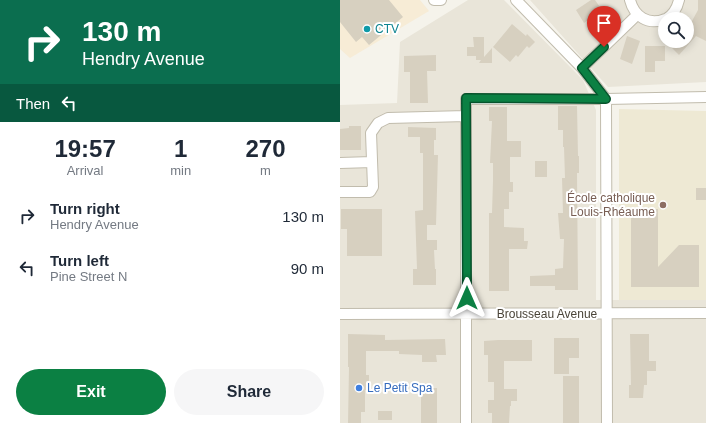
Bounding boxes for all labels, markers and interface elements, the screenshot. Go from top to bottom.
pin [587,6,621,47]
icon: arrive [593,12,615,34]
map controls [658,12,694,48]
button: search [658,12,694,48]
icon: right [16,16,68,68]
text: 130 m [82,16,161,47]
place label: CTV [375,22,399,36]
marker: CTV [362,24,372,34]
text: Hendry Avenue [82,49,205,69]
icon: left [58,92,80,114]
text: Then [16,95,50,112]
text: 19:57 [54,135,116,162]
text: 1 [174,135,187,162]
text: 270 [246,135,286,162]
text: Arrival [67,163,104,178]
text: min [170,163,191,178]
text: m [260,163,271,178]
place label: École catholique Louis-Rhéaume [567,190,655,219]
text: Turn right [50,200,120,217]
marker: École catholique Louis-Rhéaume [658,200,668,210]
icon: right [16,205,38,227]
text: 130 m [282,208,324,225]
text: Hendry Avenue [50,217,139,232]
text: Turn left [50,252,109,269]
icon: left [16,257,38,279]
text: 90 m [291,260,324,277]
text: Pine Street N [50,269,127,284]
position arrow [446,277,488,319]
street label: Brousseau Avenue [497,307,598,321]
button: Exit [16,369,166,415]
button: Share [174,369,324,415]
place label: Le Petit Spa [367,381,433,395]
marker: Le Petit Spa [354,383,364,393]

